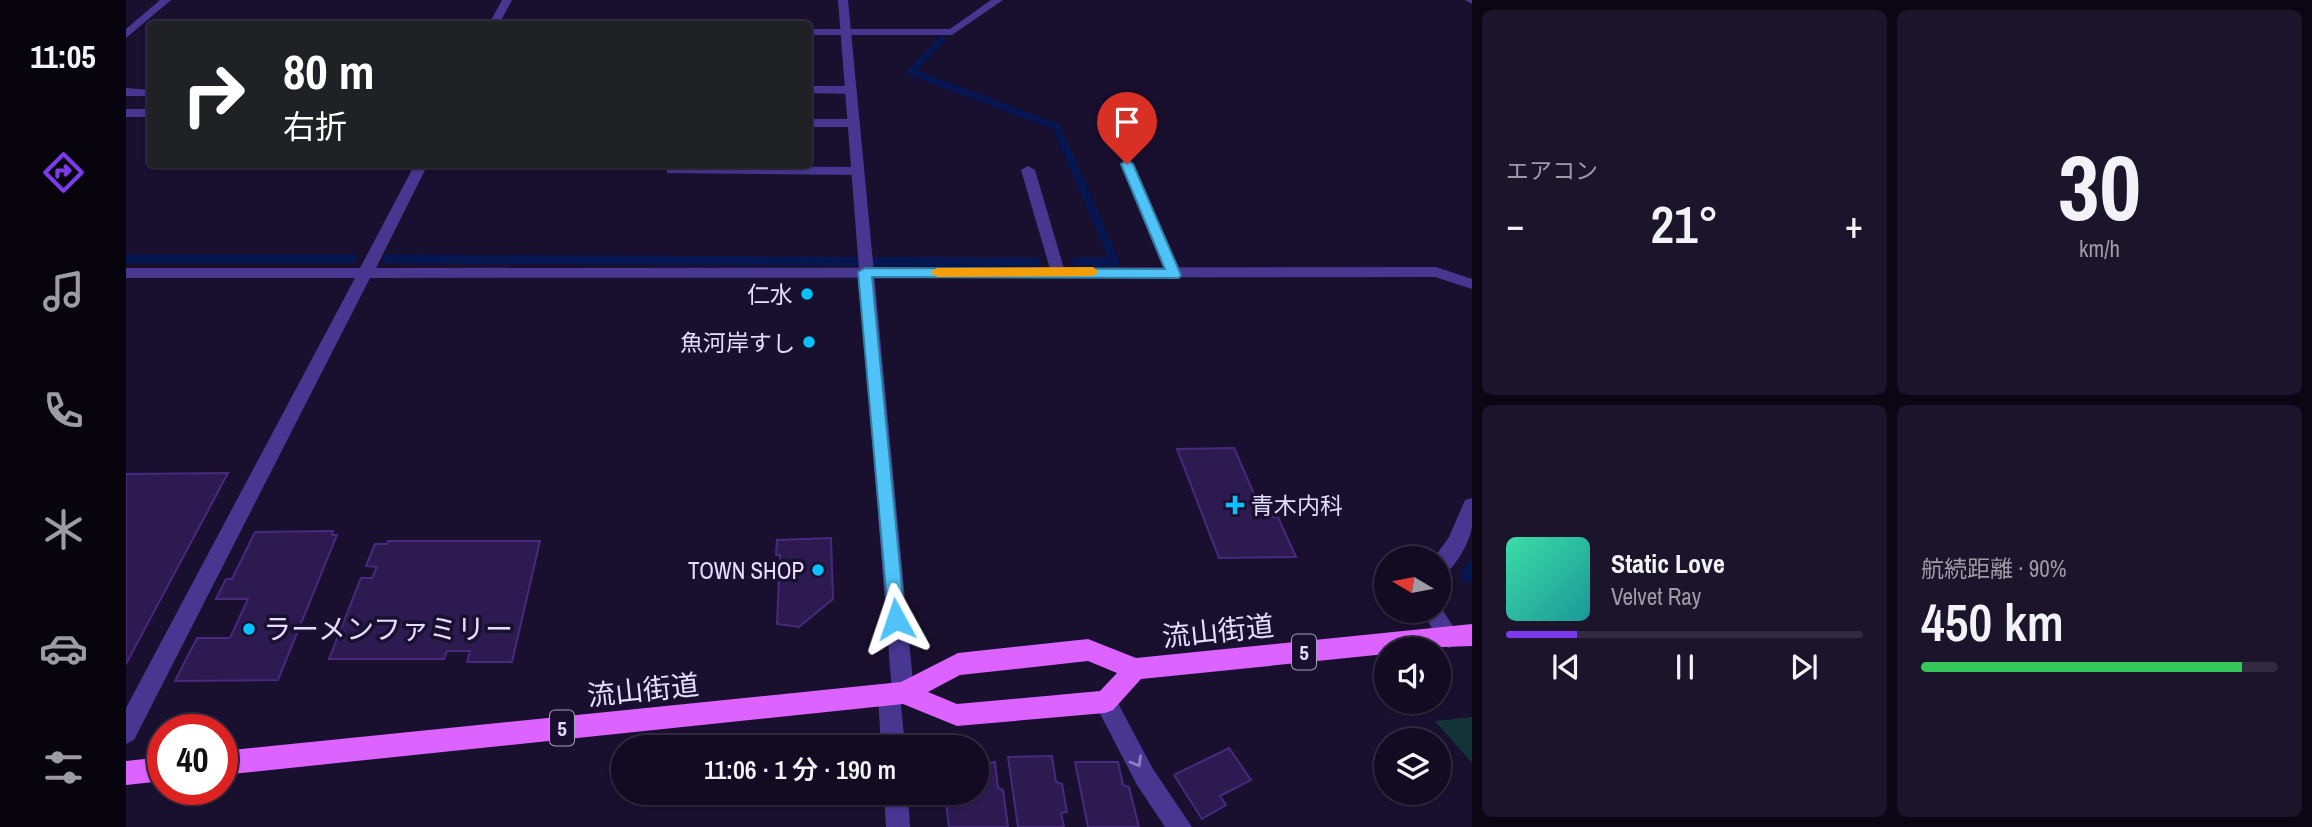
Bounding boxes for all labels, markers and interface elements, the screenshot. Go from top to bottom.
text: 11:05 [30,35,96,78]
text: 80 m [283,38,375,104]
icon: right [168,49,259,140]
pin [1097,92,1157,164]
icon: arrive [1108,103,1146,141]
text: 右折 [283,105,347,148]
text: 30 [2058,126,2141,248]
icon: directions [39,148,88,197]
text: エアコン [1506,155,1598,186]
text: 21° [1650,189,1719,259]
text: − [1506,199,1524,250]
text: + [1845,199,1863,250]
text: km/h [2079,233,2120,264]
icon: music [39,267,88,316]
place label: 仁水 [747,279,793,310]
marker: 仁水 [799,286,815,302]
place label: 魚河岸すし [680,327,795,358]
marker: 魚河岸すし [801,334,817,350]
icon: phone [39,386,88,435]
place label: 青木内科 [1251,490,1343,521]
marker: 青木内科 [1225,495,1245,515]
icon: climate [39,505,88,554]
north arrow [1374,546,1451,623]
map controls [1374,546,1451,805]
text: Static Love [1611,546,1725,581]
text: 航続距離 · 90% [1921,553,2066,584]
place label: TOWN SHOP [688,555,804,586]
marker: TOWN SHOP [810,562,826,578]
text: Velvet Ray [1611,581,1701,612]
position arrow [859,582,933,656]
text: 450 km [1921,587,2064,657]
street label: 流山街道 [1160,606,1276,656]
place label: ラーメンファミリー [263,610,513,648]
marker: ラーメンファミリー [241,621,257,637]
icon: car [39,624,88,673]
road number: 5 [1292,634,1316,670]
button: sound [1374,637,1451,714]
icon: previous [1547,648,1585,686]
icon: pause [1666,648,1704,686]
icon: next [1785,648,1823,686]
street label: 流山街道 [585,665,701,715]
road number: 5 [550,710,574,746]
speed limit sign: 40 [147,714,238,805]
button: layers [1374,728,1451,805]
icon: filters [39,743,88,792]
text: 11:06 · 1 分 · 190 m [704,752,896,787]
one-way arrow [1129,755,1142,768]

